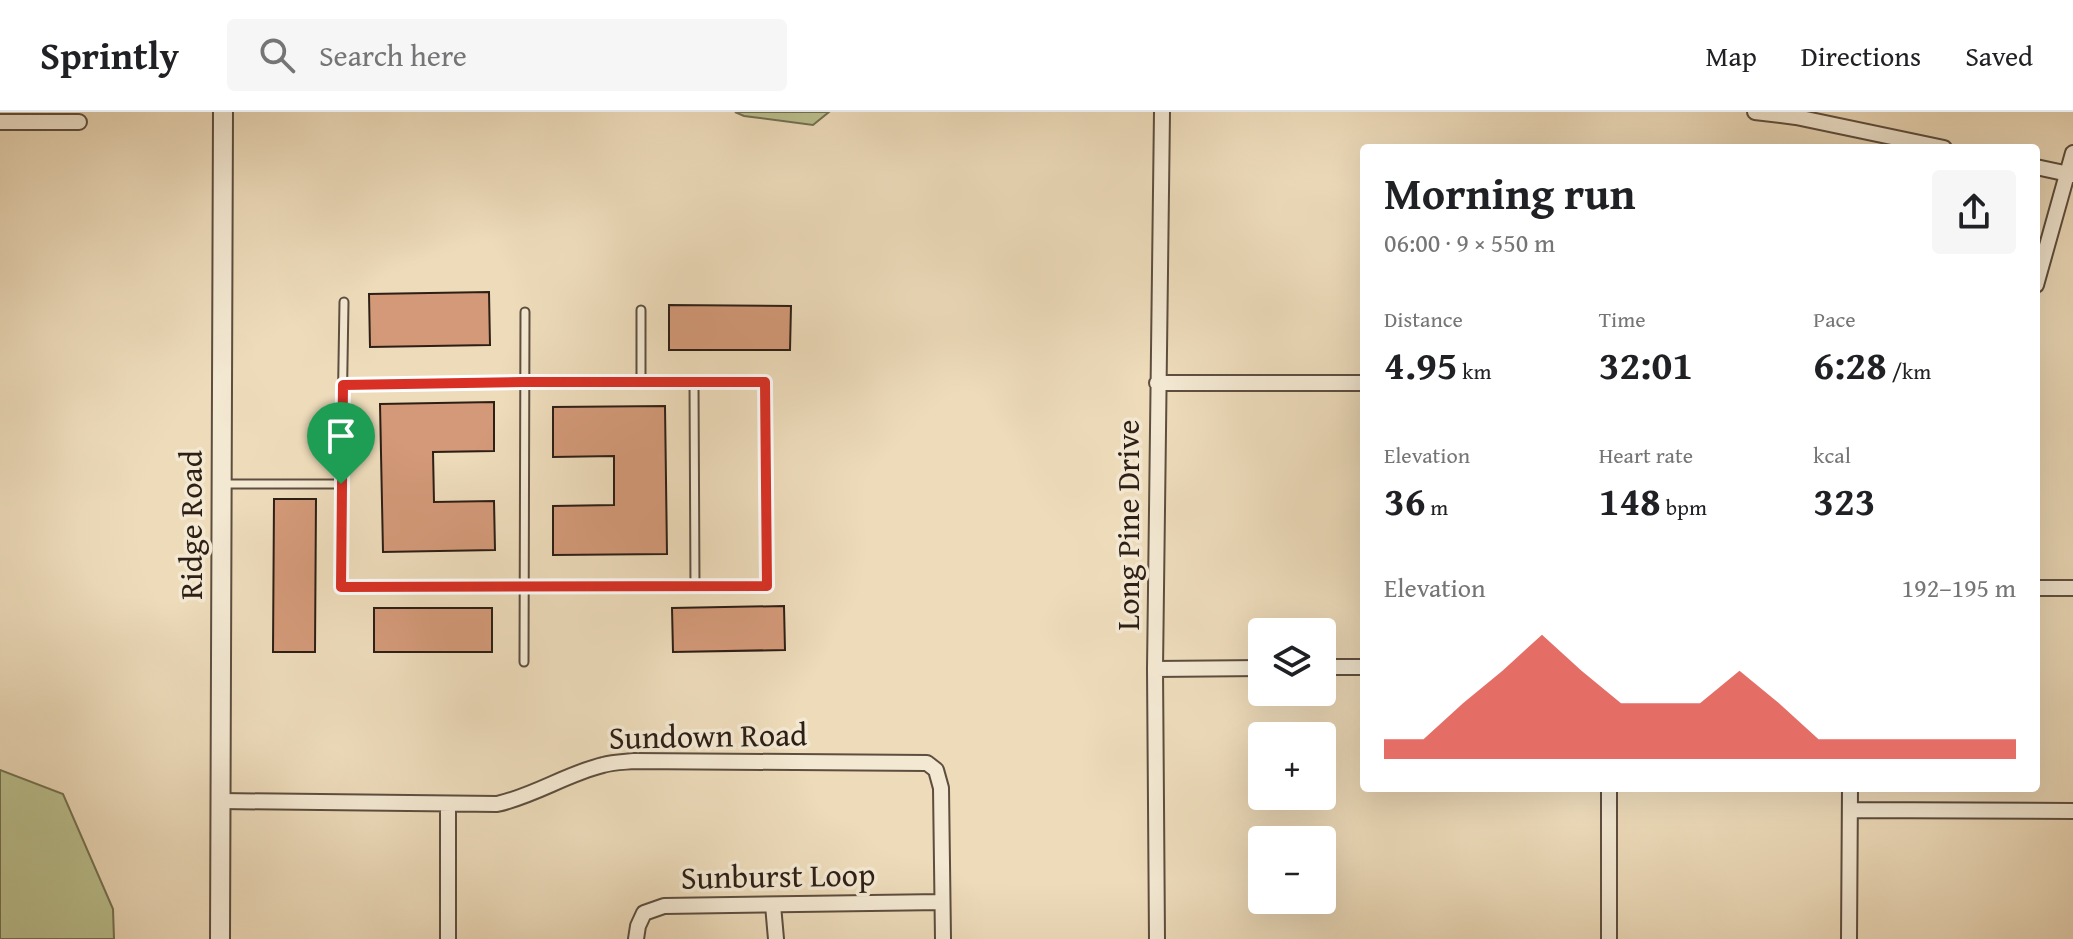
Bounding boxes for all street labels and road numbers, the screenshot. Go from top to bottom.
street label: Long Pine Drive [1104,420,1151,630]
street label: Ridge Road [167,450,214,600]
street label: Sundown Road [608,710,808,761]
street label: Sunburst Loop [680,850,876,901]

